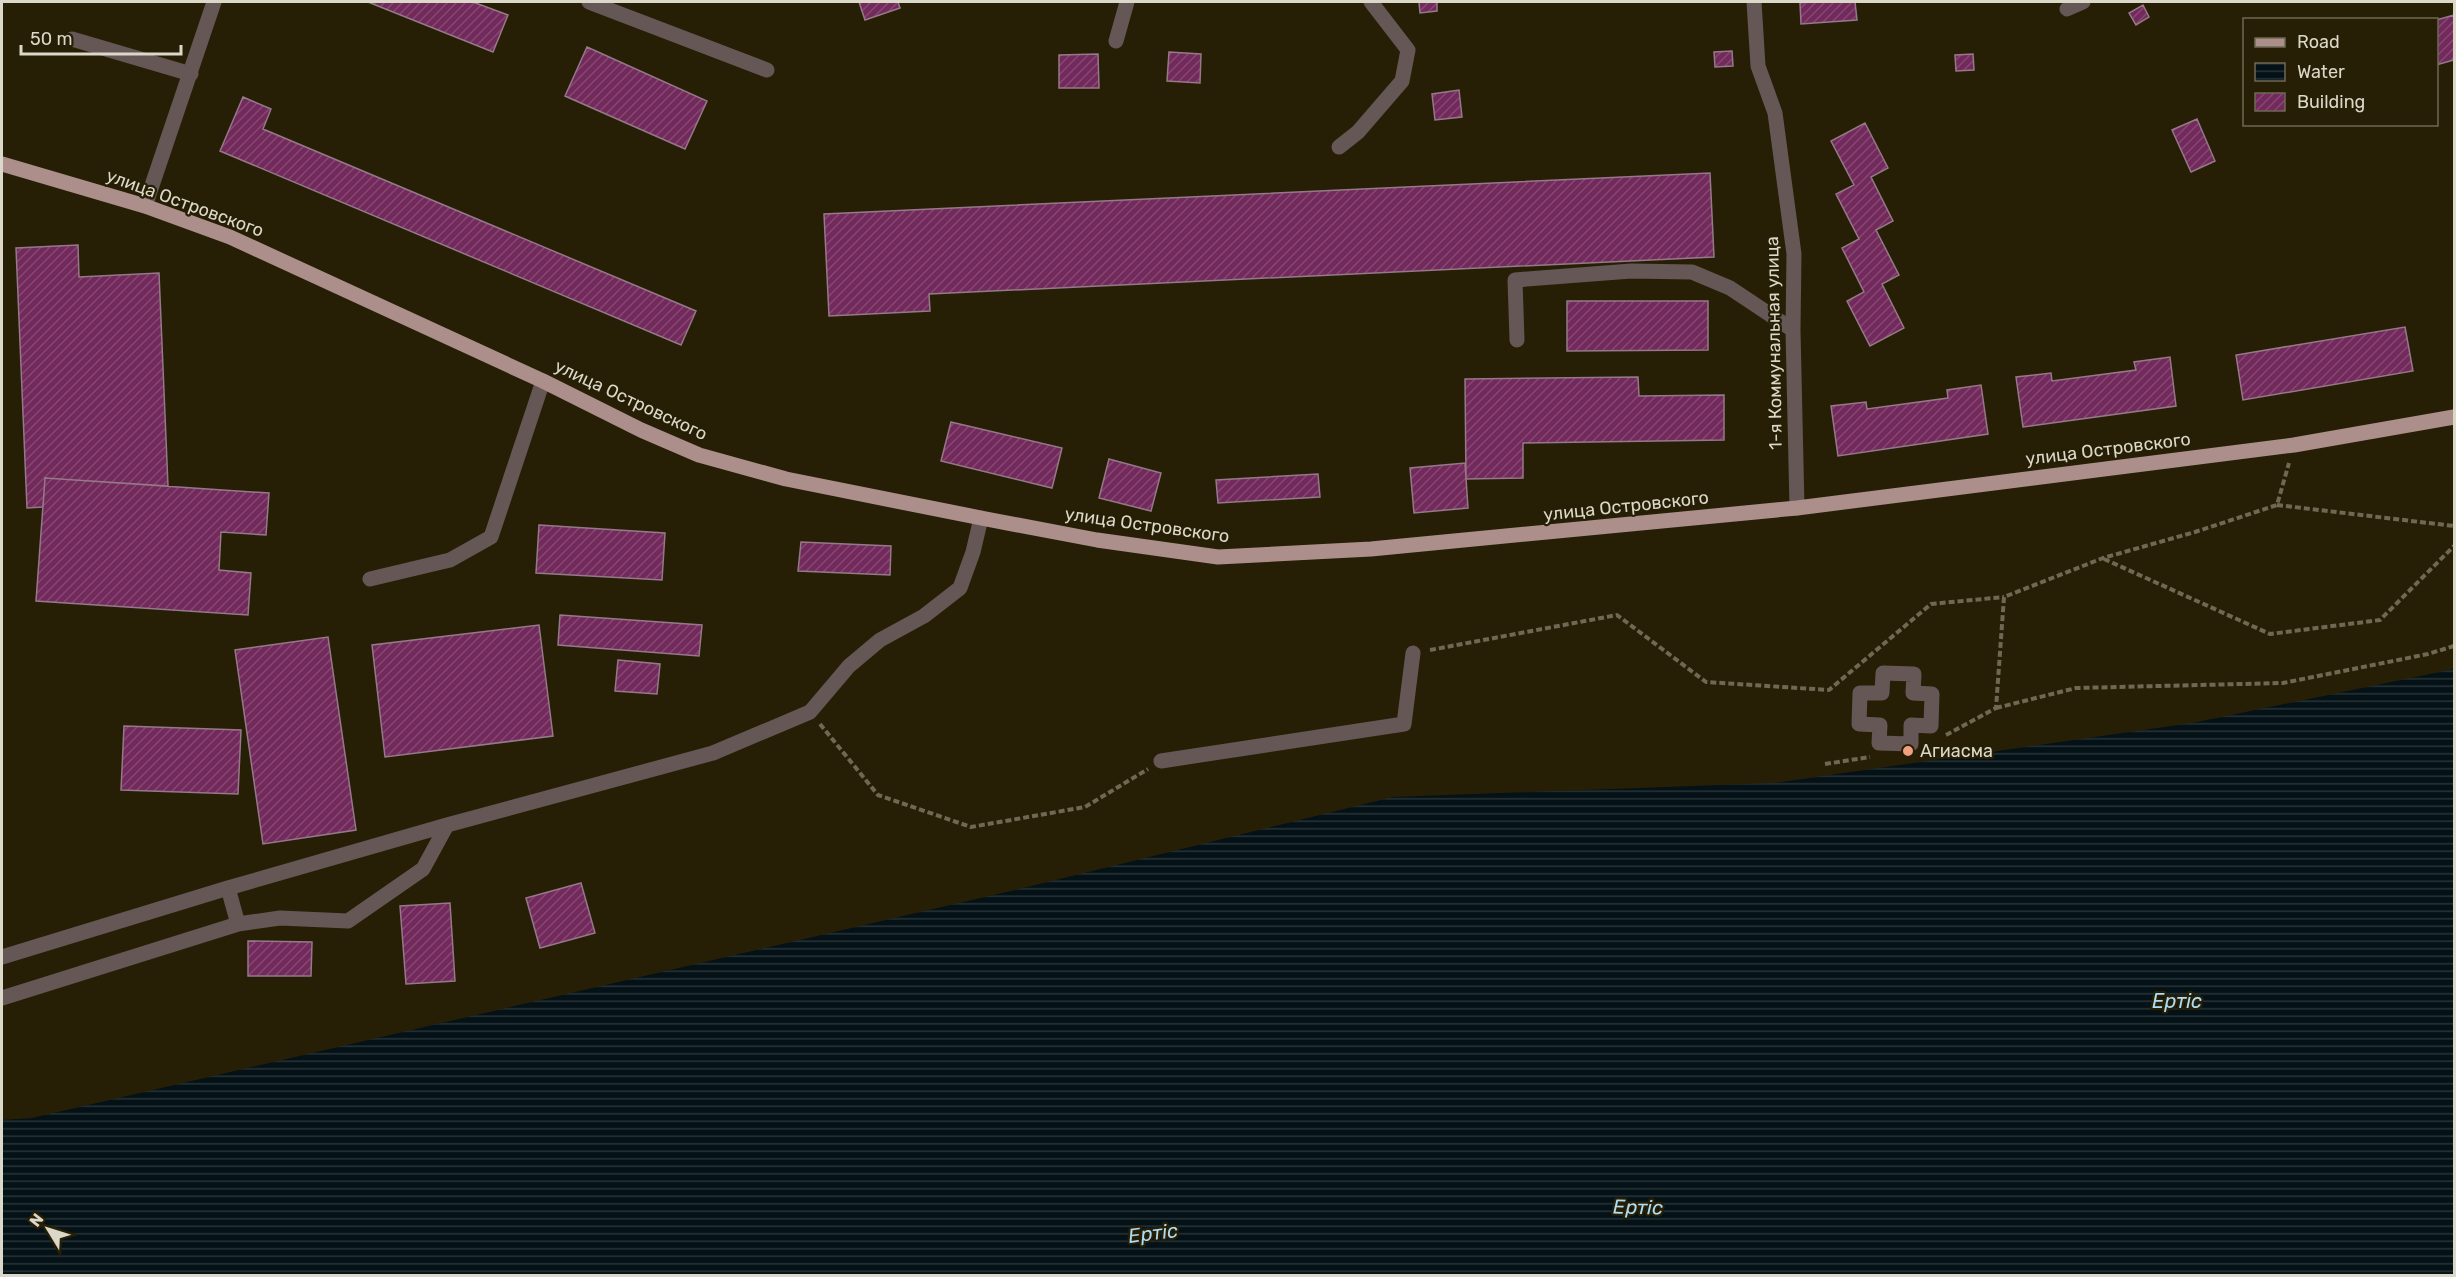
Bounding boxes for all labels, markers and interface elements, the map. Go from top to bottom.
scale bar [21,18,182,56]
legend [2243,18,2438,126]
text: 50 m [30,28,73,50]
text: Road [2297,31,2340,53]
text: Water [2297,61,2345,83]
text: Building [2297,91,2365,113]
street label: улица Островского [103,164,267,242]
street label: 1-я Коммунальная улица [1761,236,1787,450]
street label: улица Островского [551,355,711,445]
street label: улица Островского [2024,428,2192,470]
street label: улица Островского [1542,486,1710,526]
street label: улица Островского [1063,503,1231,547]
place label: Агиасма [1920,740,1993,762]
marker: Агиасма [1901,744,1915,758]
water label: Ертіс [2152,989,2202,1013]
water label: Ертіс [1613,1195,1663,1219]
north arrow [18,1199,78,1259]
text: N [26,1210,48,1230]
water label: Ертіс [1127,1218,1179,1248]

